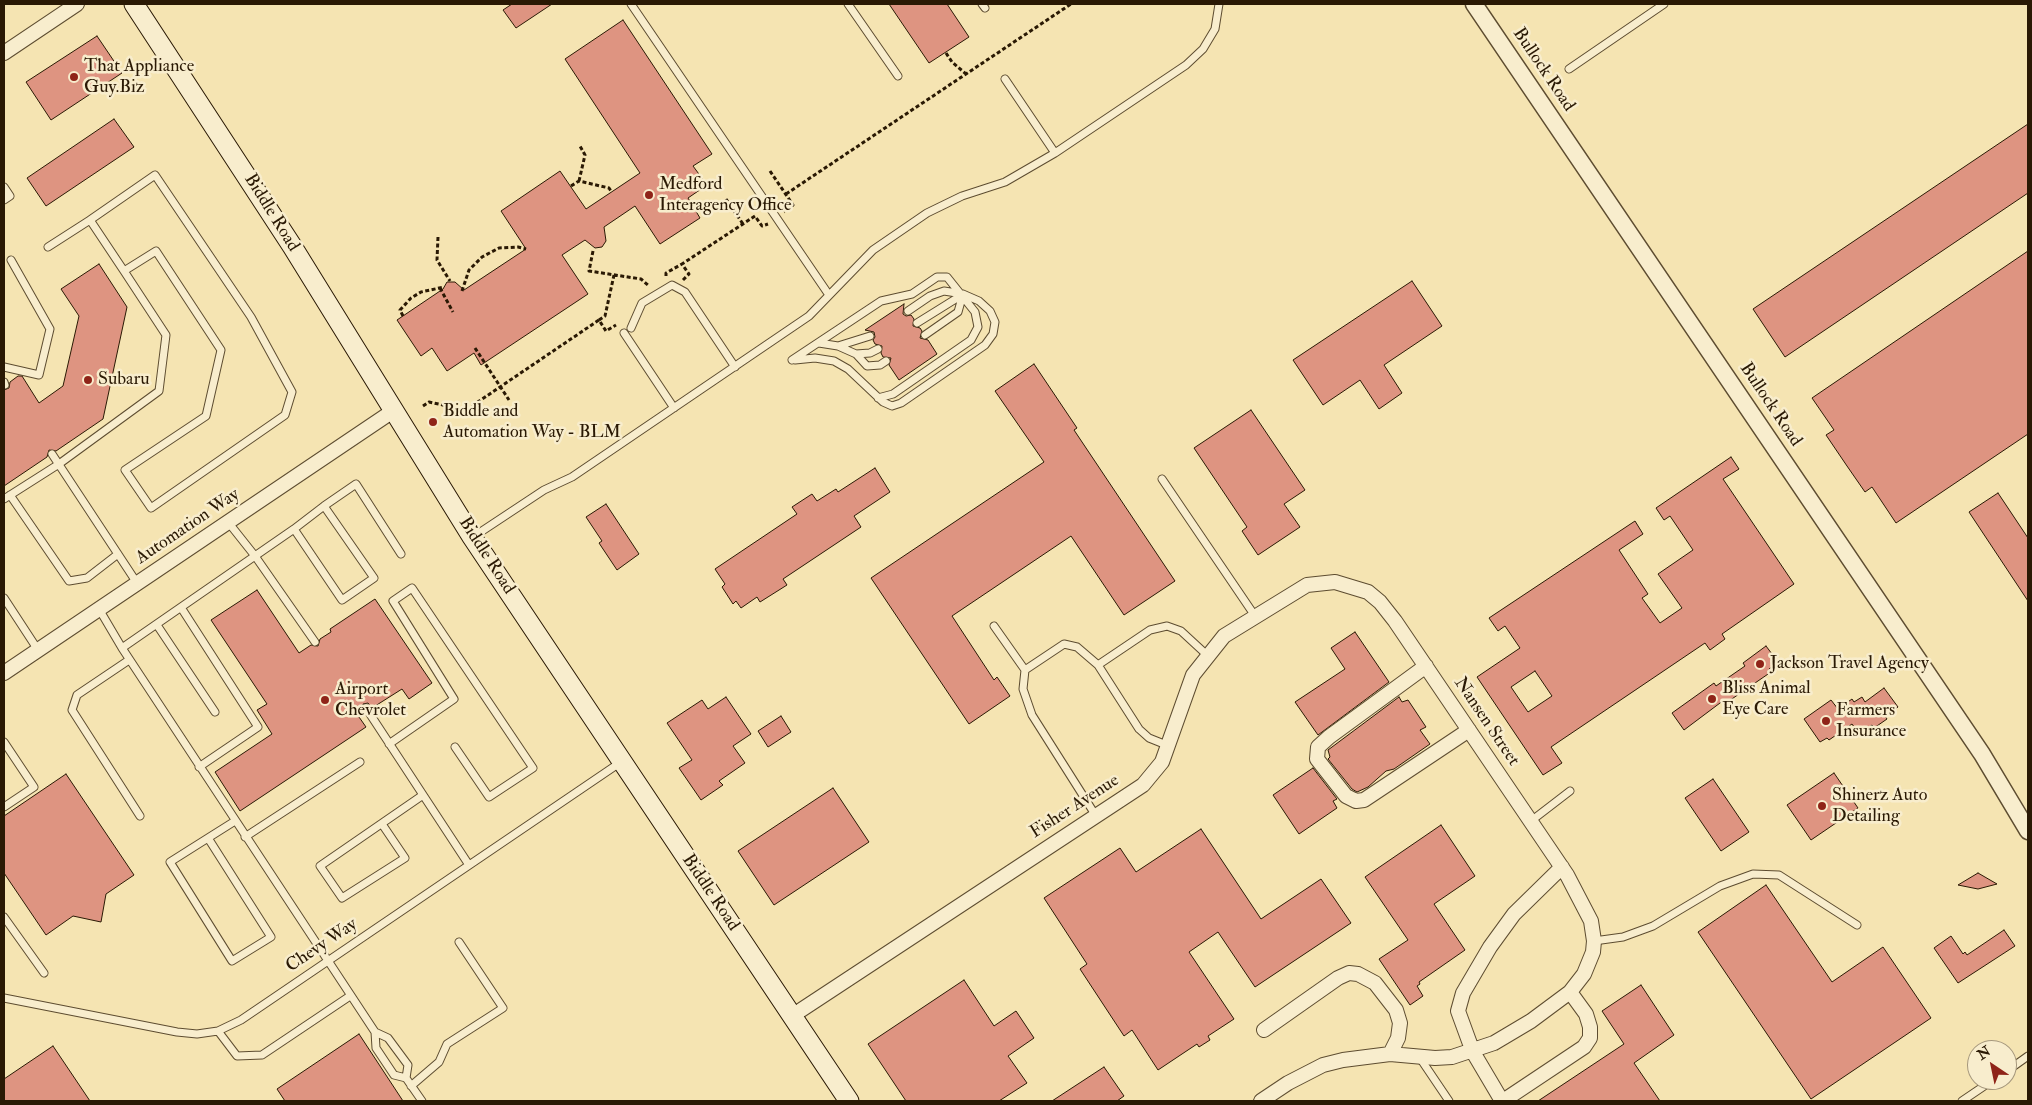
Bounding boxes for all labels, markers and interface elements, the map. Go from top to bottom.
street label: Bullock Road [1507,24,1579,116]
place label: That Appliance Guy.Biz [84,56,194,98]
marker: That Appliance Guy.Biz [68,71,80,83]
street label: Biddle Road [239,170,303,256]
place label: Medford Interagency Office [659,174,791,216]
marker: Medford Interagency Office [643,189,655,201]
street label: Bullock Road [1734,359,1806,451]
place label: Subaru [98,369,149,391]
marker: Subaru [82,374,94,386]
place label: Biddle and Automation Way - BLM [443,401,621,444]
marker: Biddle and Automation Way - BLM [427,416,439,428]
street label: Automation Way [132,484,244,570]
street label: Biddle Road [453,513,519,599]
place label: Jackson Travel Agency [1770,653,1929,675]
marker: Jackson Travel Agency [1754,658,1766,670]
street label: Nansen Street [1448,673,1524,771]
place label: Bliss Animal Eye Care [1722,678,1811,721]
place label: Airport Chevrolet [335,679,406,722]
marker: Bliss Animal Eye Care [1706,693,1718,705]
marker: Airport Chevrolet [319,694,331,706]
place label: Farmers Insurance [1836,700,1906,742]
marker: Farmers Insurance [1820,715,1832,727]
street label: Fisher Avenue [1027,770,1123,844]
place label: Shinerz Auto Detailing [1832,785,1927,828]
marker: Shinerz Auto Detailing [1816,800,1828,812]
street label: Biddle Road [677,851,743,935]
street label: Chevy Way [282,914,362,978]
north arrow [1967,1040,2017,1090]
text: N [1974,1042,1994,1064]

